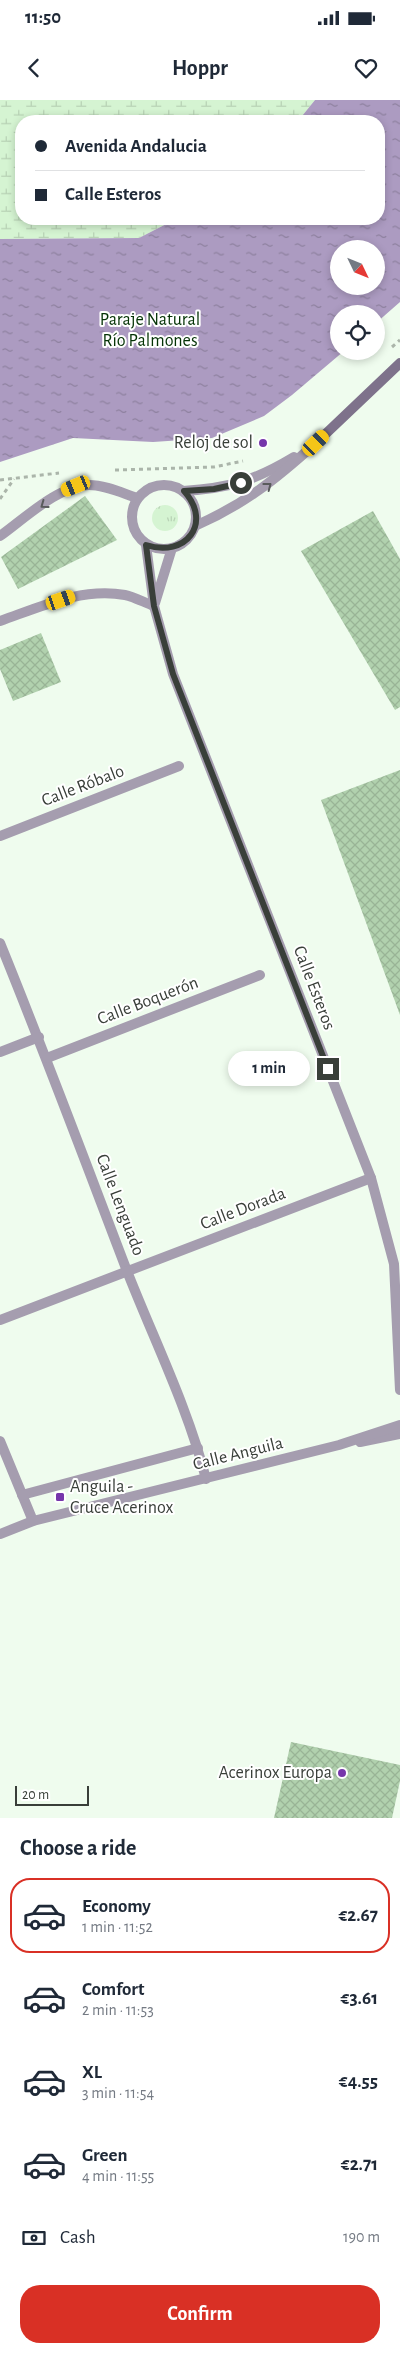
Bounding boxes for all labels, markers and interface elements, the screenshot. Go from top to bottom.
text: 11:50 [25,8,61,27]
icon: back [20,54,48,82]
icon: heart [352,54,380,82]
text: Hoppr [172,57,228,79]
text: Avenida Andalucia [65,137,207,156]
text: Calle Esteros [65,185,161,204]
north arrow [330,240,385,295]
map controls [330,240,385,360]
button: locate [330,305,385,360]
park label: Paraje Natural Río Palmones [100,311,200,350]
car [299,427,332,459]
place label: Reloj de sol [174,434,253,452]
marker: Reloj de sol [257,437,269,449]
route start [230,472,252,494]
car [59,473,92,499]
one-way arrow [262,483,271,491]
one-way arrow [40,499,49,508]
car [44,588,77,612]
street label: Calle Róbalo [39,762,127,810]
street label: Calle Esteros [290,944,338,1032]
street label: Calle Boquerón [95,974,201,1028]
callout: 1 min [228,1052,310,1086]
route end [317,1058,339,1080]
text: 1 min [252,1060,286,1076]
street label: Calle Lenguado [92,1152,148,1258]
street label: Calle Dorada [198,1185,288,1233]
street label: Calle Anguila [191,1434,285,1474]
place label: Anguila - Cruce Acerinox [70,1478,173,1517]
marker: Anguila - Cruce Acerinox [54,1491,66,1503]
place label: Acerinox Europa [218,1764,332,1782]
marker: Acerinox Europa [336,1767,348,1779]
scale bar [15,1783,89,1806]
text: 20 m [22,1788,49,1802]
text: Choose a ride [20,1837,136,1859]
icon: car [22,1893,67,1938]
text: Economy [82,1897,151,1916]
text: €2.67 [338,1906,378,1925]
text: 1 min · 11:52 [82,1919,153,1935]
icon: car [22,1976,67,2021]
text: Comfort [82,1980,144,1999]
text: €3.61 [341,1989,378,2008]
text: 2 min · 11:53 [82,2002,154,2018]
icon: car [22,2059,67,2104]
text: XL [82,2063,102,2082]
text: €4.55 [339,2072,378,2091]
text: 3 min · 11:54 [82,2085,154,2101]
icon: car [22,2142,67,2187]
text: Green [82,2146,128,2165]
text: €2.71 [341,2155,378,2174]
text: 4 min · 11:55 [82,2168,154,2184]
icon: cash [20,2224,48,2252]
text: Cash [60,2228,96,2247]
text: 190 m [343,2229,380,2245]
button: Confirm [20,2285,380,2343]

